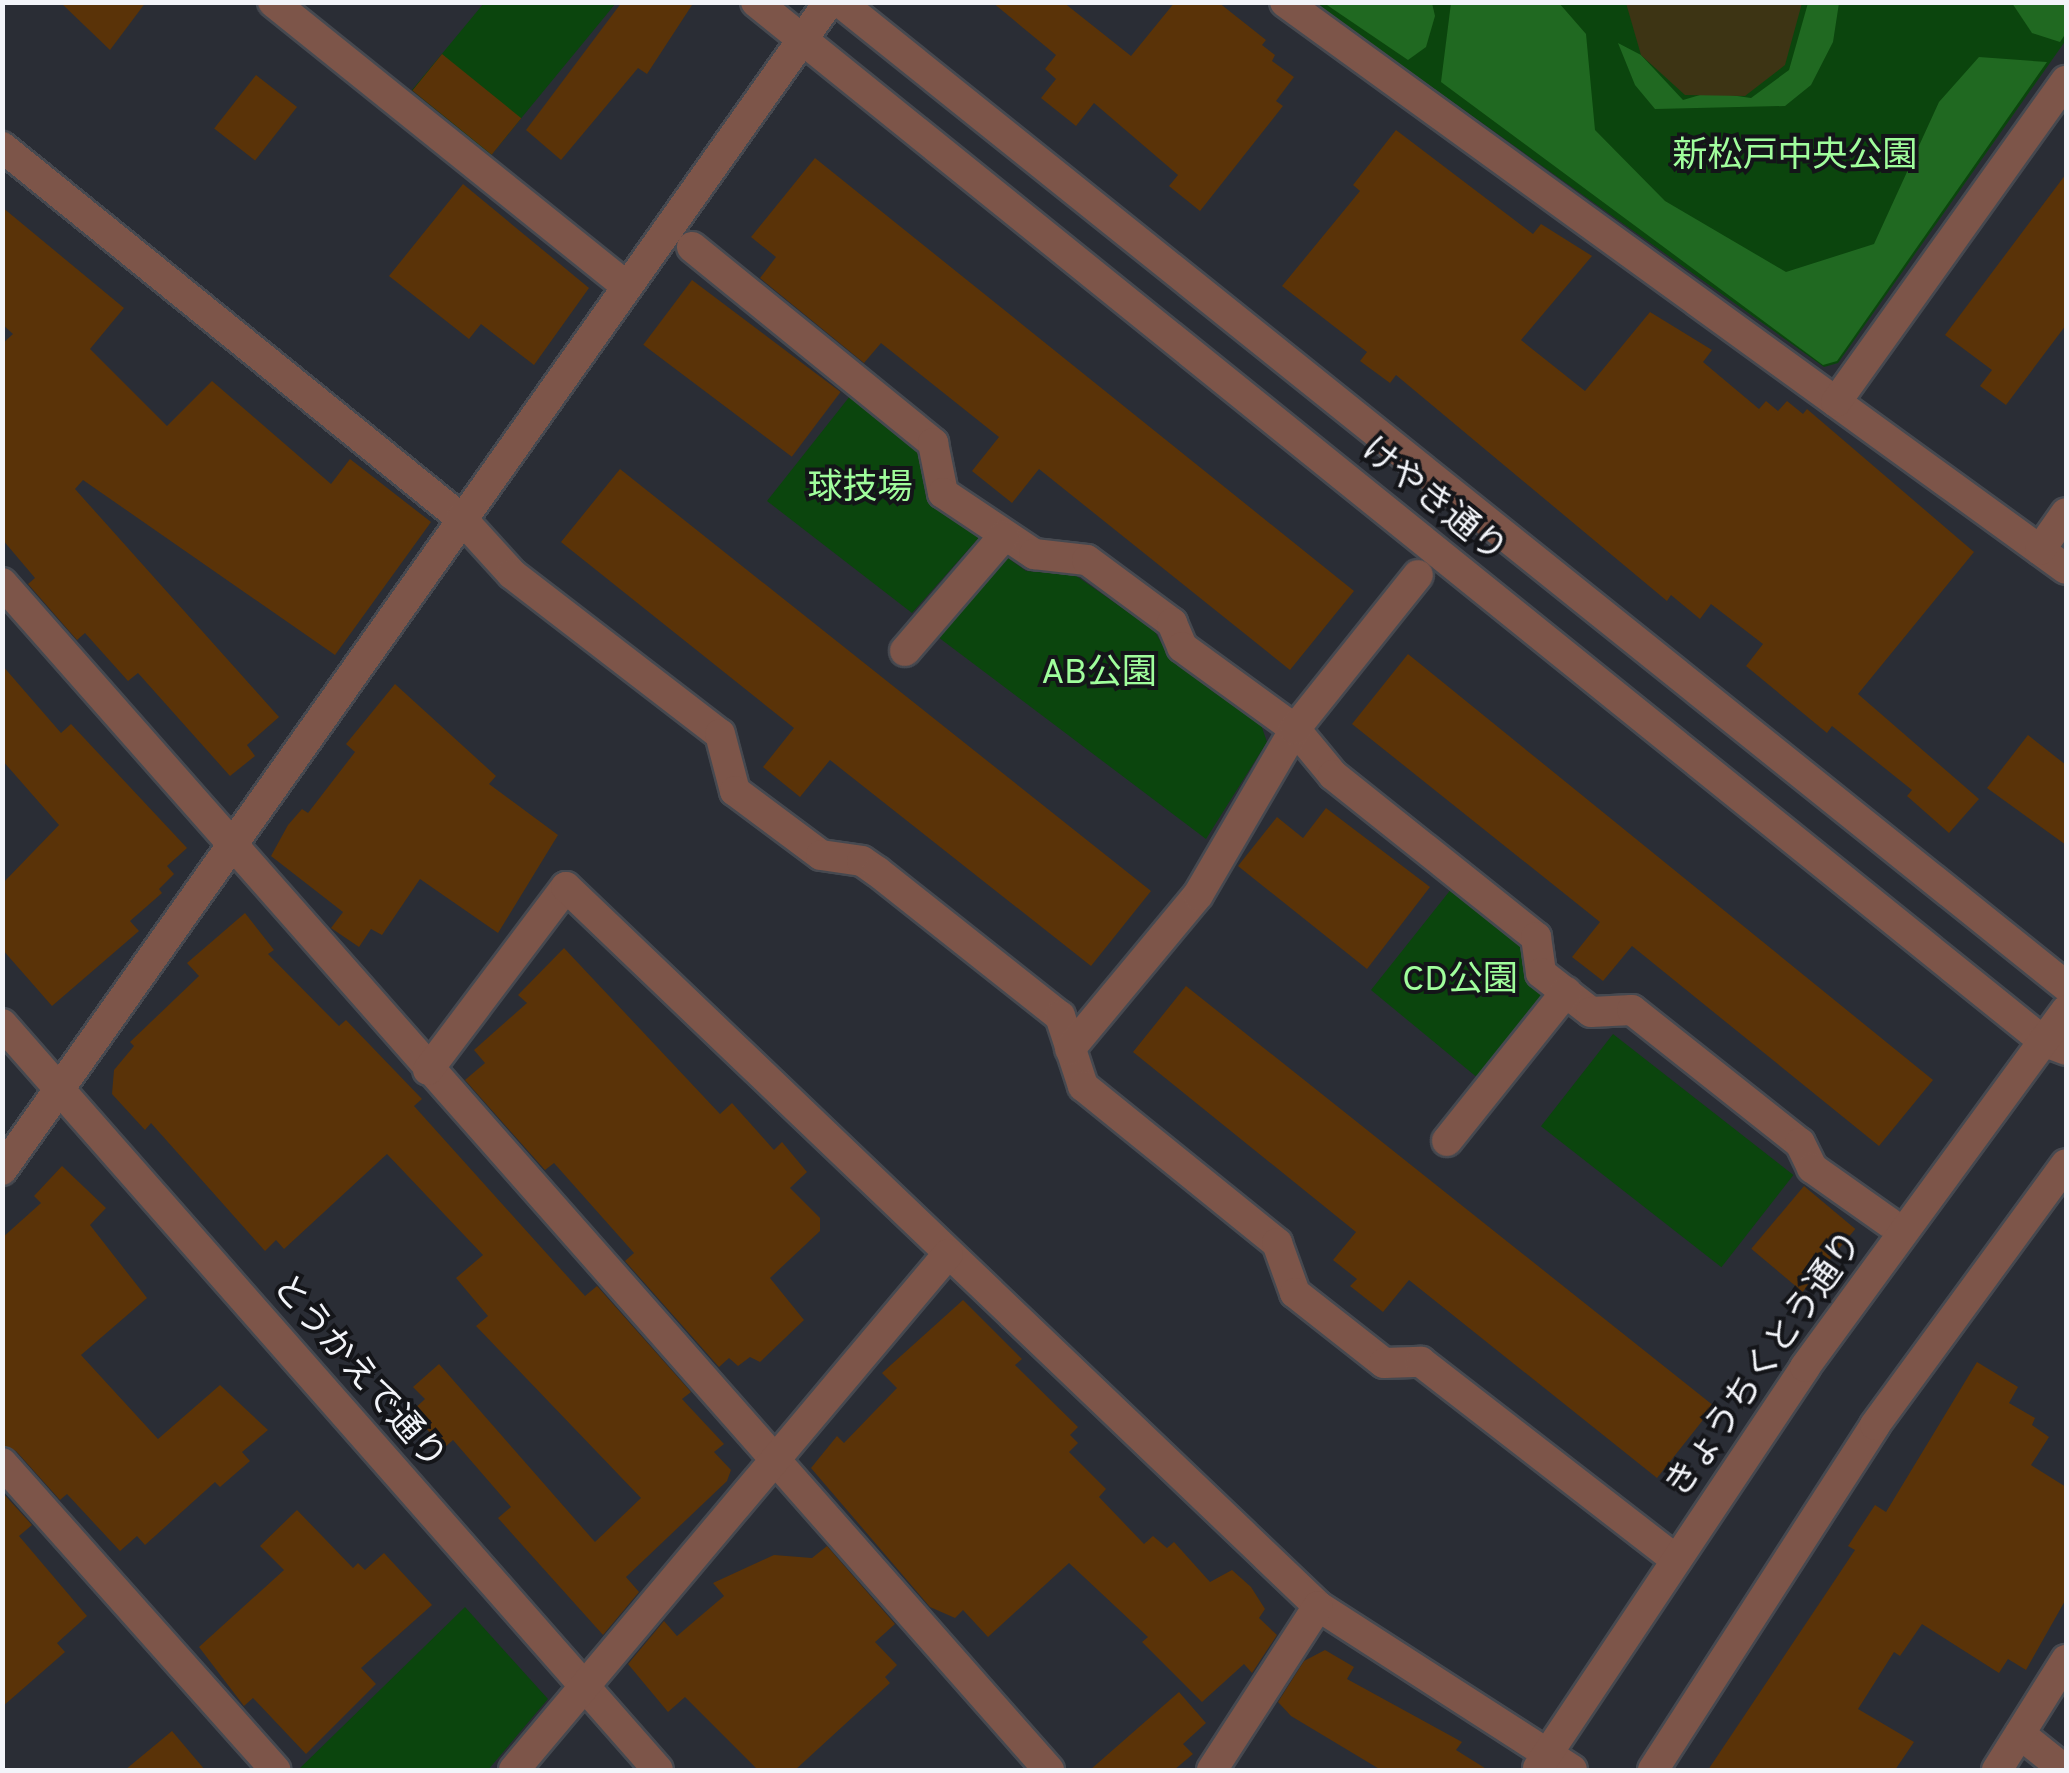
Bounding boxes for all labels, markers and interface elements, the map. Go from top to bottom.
park label: 新松戸中央公園 [1673,136,1917,178]
street label: けやき通り [1352,430,1514,572]
park label: 球技場 [808,468,912,510]
park label: AB公園 [1041,653,1157,695]
park label: CD公園 [1402,960,1518,1002]
street label: きょうちくとう通り [1657,1224,1873,1506]
street label: とうかえで通り [262,1267,454,1479]

